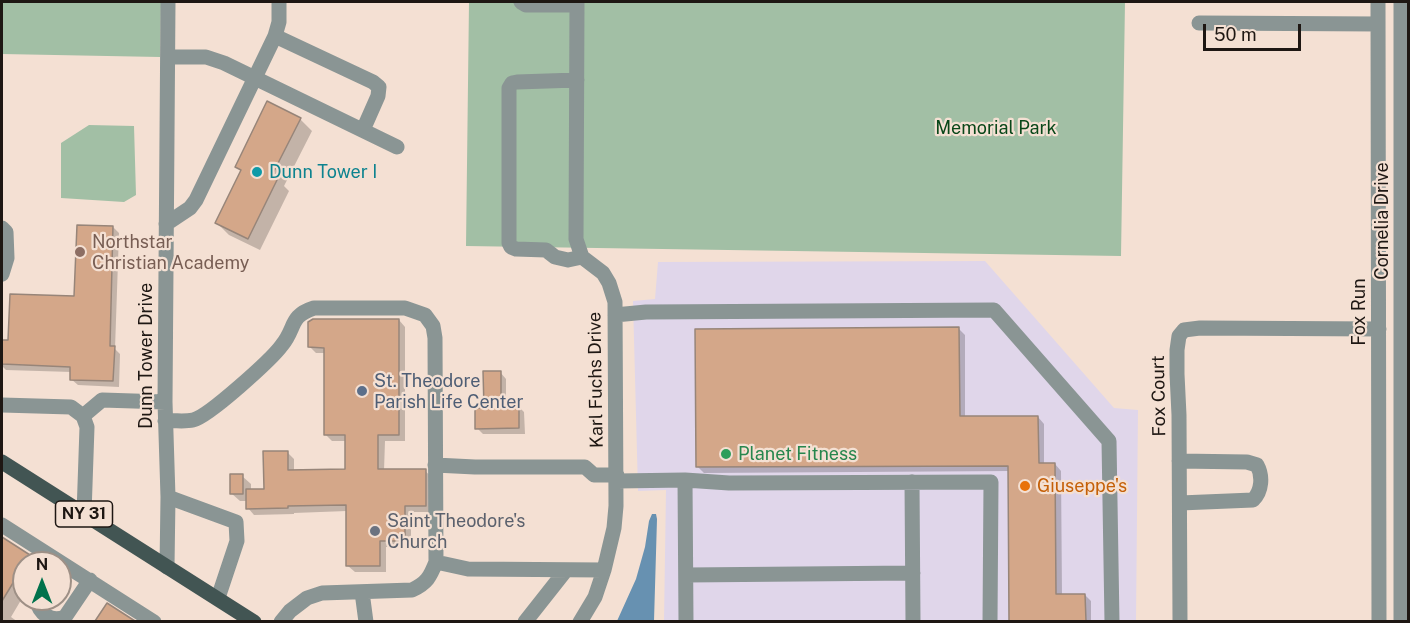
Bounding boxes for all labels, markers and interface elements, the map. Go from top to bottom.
scale bar [1206,12,1304,50]
text: 50 m [1214,24,1257,45]
park label: Memorial Park [935,117,1057,139]
place label: Dunn Tower I [269,161,377,183]
street label: Cornelia Drive [1371,162,1393,280]
marker: Dunn Tower I [250,165,264,179]
place label: Northstar Christian Academy [92,231,249,274]
marker: Northstar Christian Academy [73,245,87,259]
street label: Fox Run [1348,278,1370,346]
street label: Dunn Tower Drive [135,283,157,429]
street label: Karl Fuchs Drive [584,312,608,448]
street label: Fox Court [1147,355,1171,437]
place label: St. Theodore Parish Life Center [374,370,524,412]
marker: St. Theodore Parish Life Center [355,384,369,398]
place label: Planet Fitness [738,443,857,465]
marker: Planet Fitness [719,447,733,461]
place label: Giuseppe's [1037,475,1127,497]
marker: Giuseppe's [1018,479,1032,493]
road number: NY 31 [56,501,112,527]
place label: Saint Theodore's Church [387,510,525,552]
marker: Saint Theodore's Church [368,524,382,538]
north arrow [12,551,72,611]
text: N [36,555,48,574]

